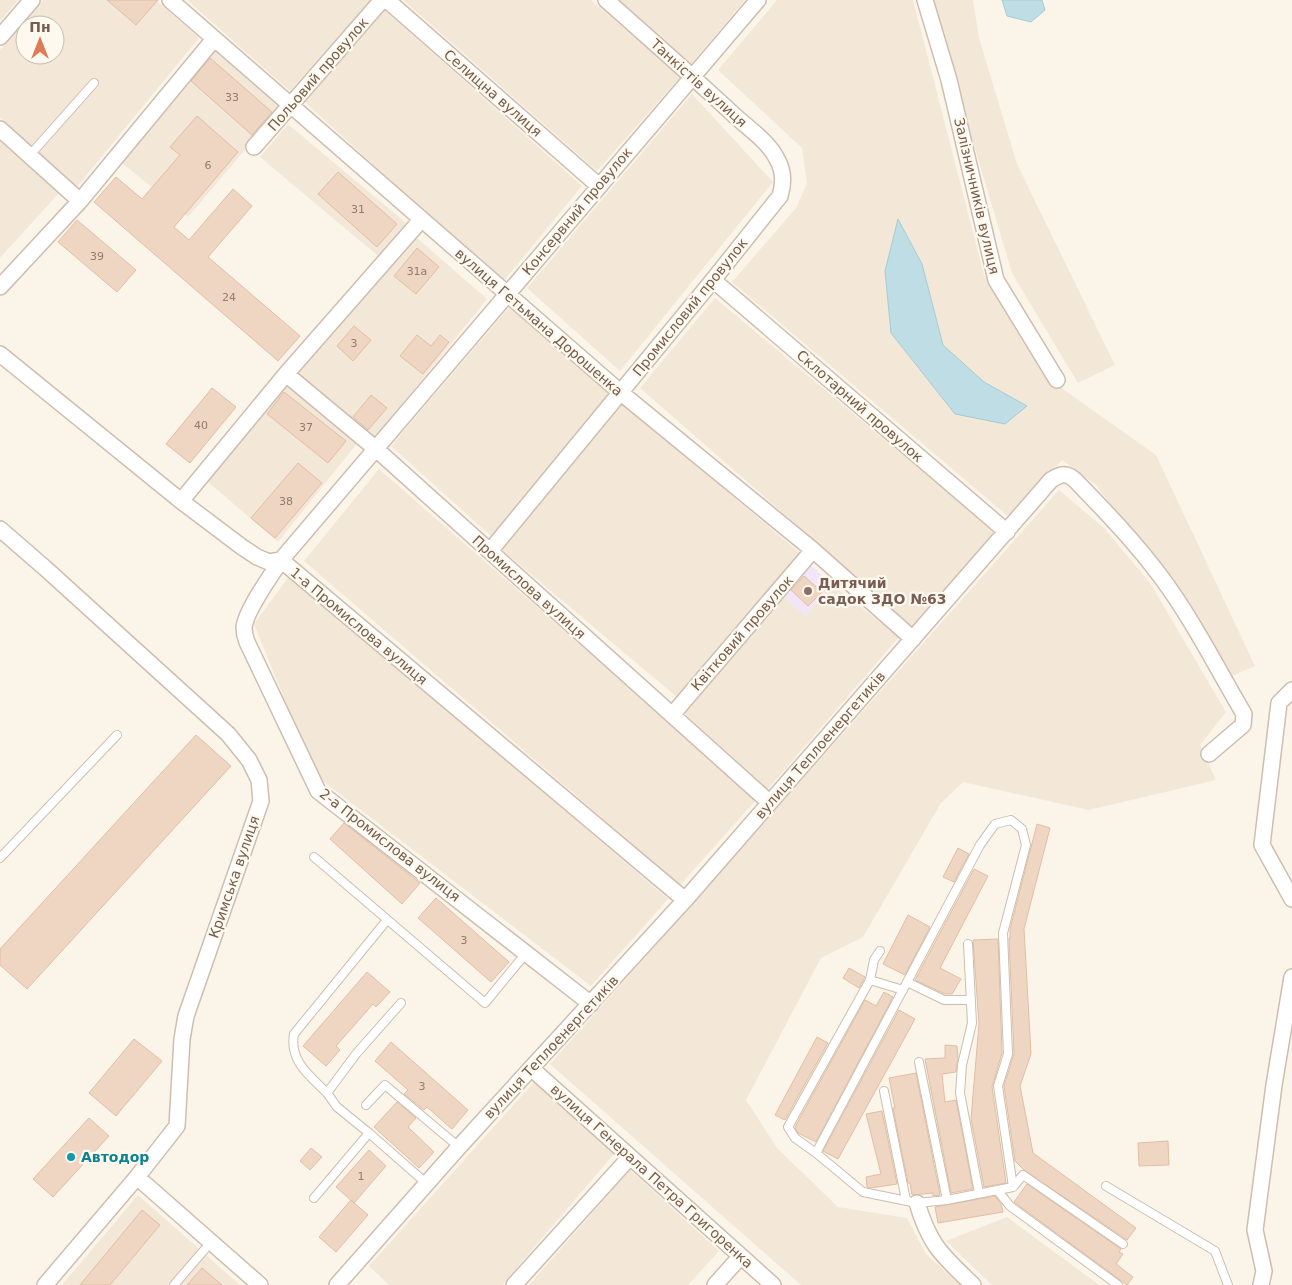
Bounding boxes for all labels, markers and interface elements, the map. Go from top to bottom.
street label: Польовий провулок [264,14,372,134]
north arrow [15,15,65,65]
text: Пн [29,19,51,35]
street label: Танкістів вулиця [647,35,750,130]
street label: Селищна вулиця [441,46,545,140]
house number: 33 [225,91,239,104]
street label: Залізничників вулиця [951,116,1003,276]
street label: Консервний провулок [519,144,635,278]
house number: 6 [205,159,212,172]
house number: 31 [351,203,365,216]
street label: Промисловий провулок [629,235,751,379]
street label: вулиця Гетьмана Дорошенка [452,245,626,399]
house number: 39 [90,250,104,263]
house number: 31а [407,265,427,278]
house number: 24 [222,291,236,304]
house number: 3 [351,337,358,350]
street label: Склотарний провулок [794,347,926,465]
house number: 40 [194,419,208,432]
house number: 37 [299,421,313,434]
house number: 38 [279,495,293,508]
street label: Промислова вулиця [469,532,589,642]
street label: 1-а Промислова вулиця [287,564,431,688]
street label: Квітковий провулок [688,572,796,694]
place label: Дитячий садок ЗДО №63 [818,575,947,607]
marker: Дитячий садок ЗДО №63 [802,585,814,597]
street label: вулиця Теплоенергетиків [752,668,888,822]
street label: 2-а Промислова вулиця [317,785,463,905]
street label: Кримська вулиця [206,814,262,940]
house number: 3 [461,934,468,947]
street label: вулиця Теплоенергетиків [480,972,622,1122]
house number: 3 [419,1080,426,1093]
street label: вулиця Генерала Петра Григоренка [548,1081,756,1271]
place label: Автодор [81,1149,149,1165]
marker: Автодор [65,1151,77,1163]
house number: 1 [358,1170,365,1183]

